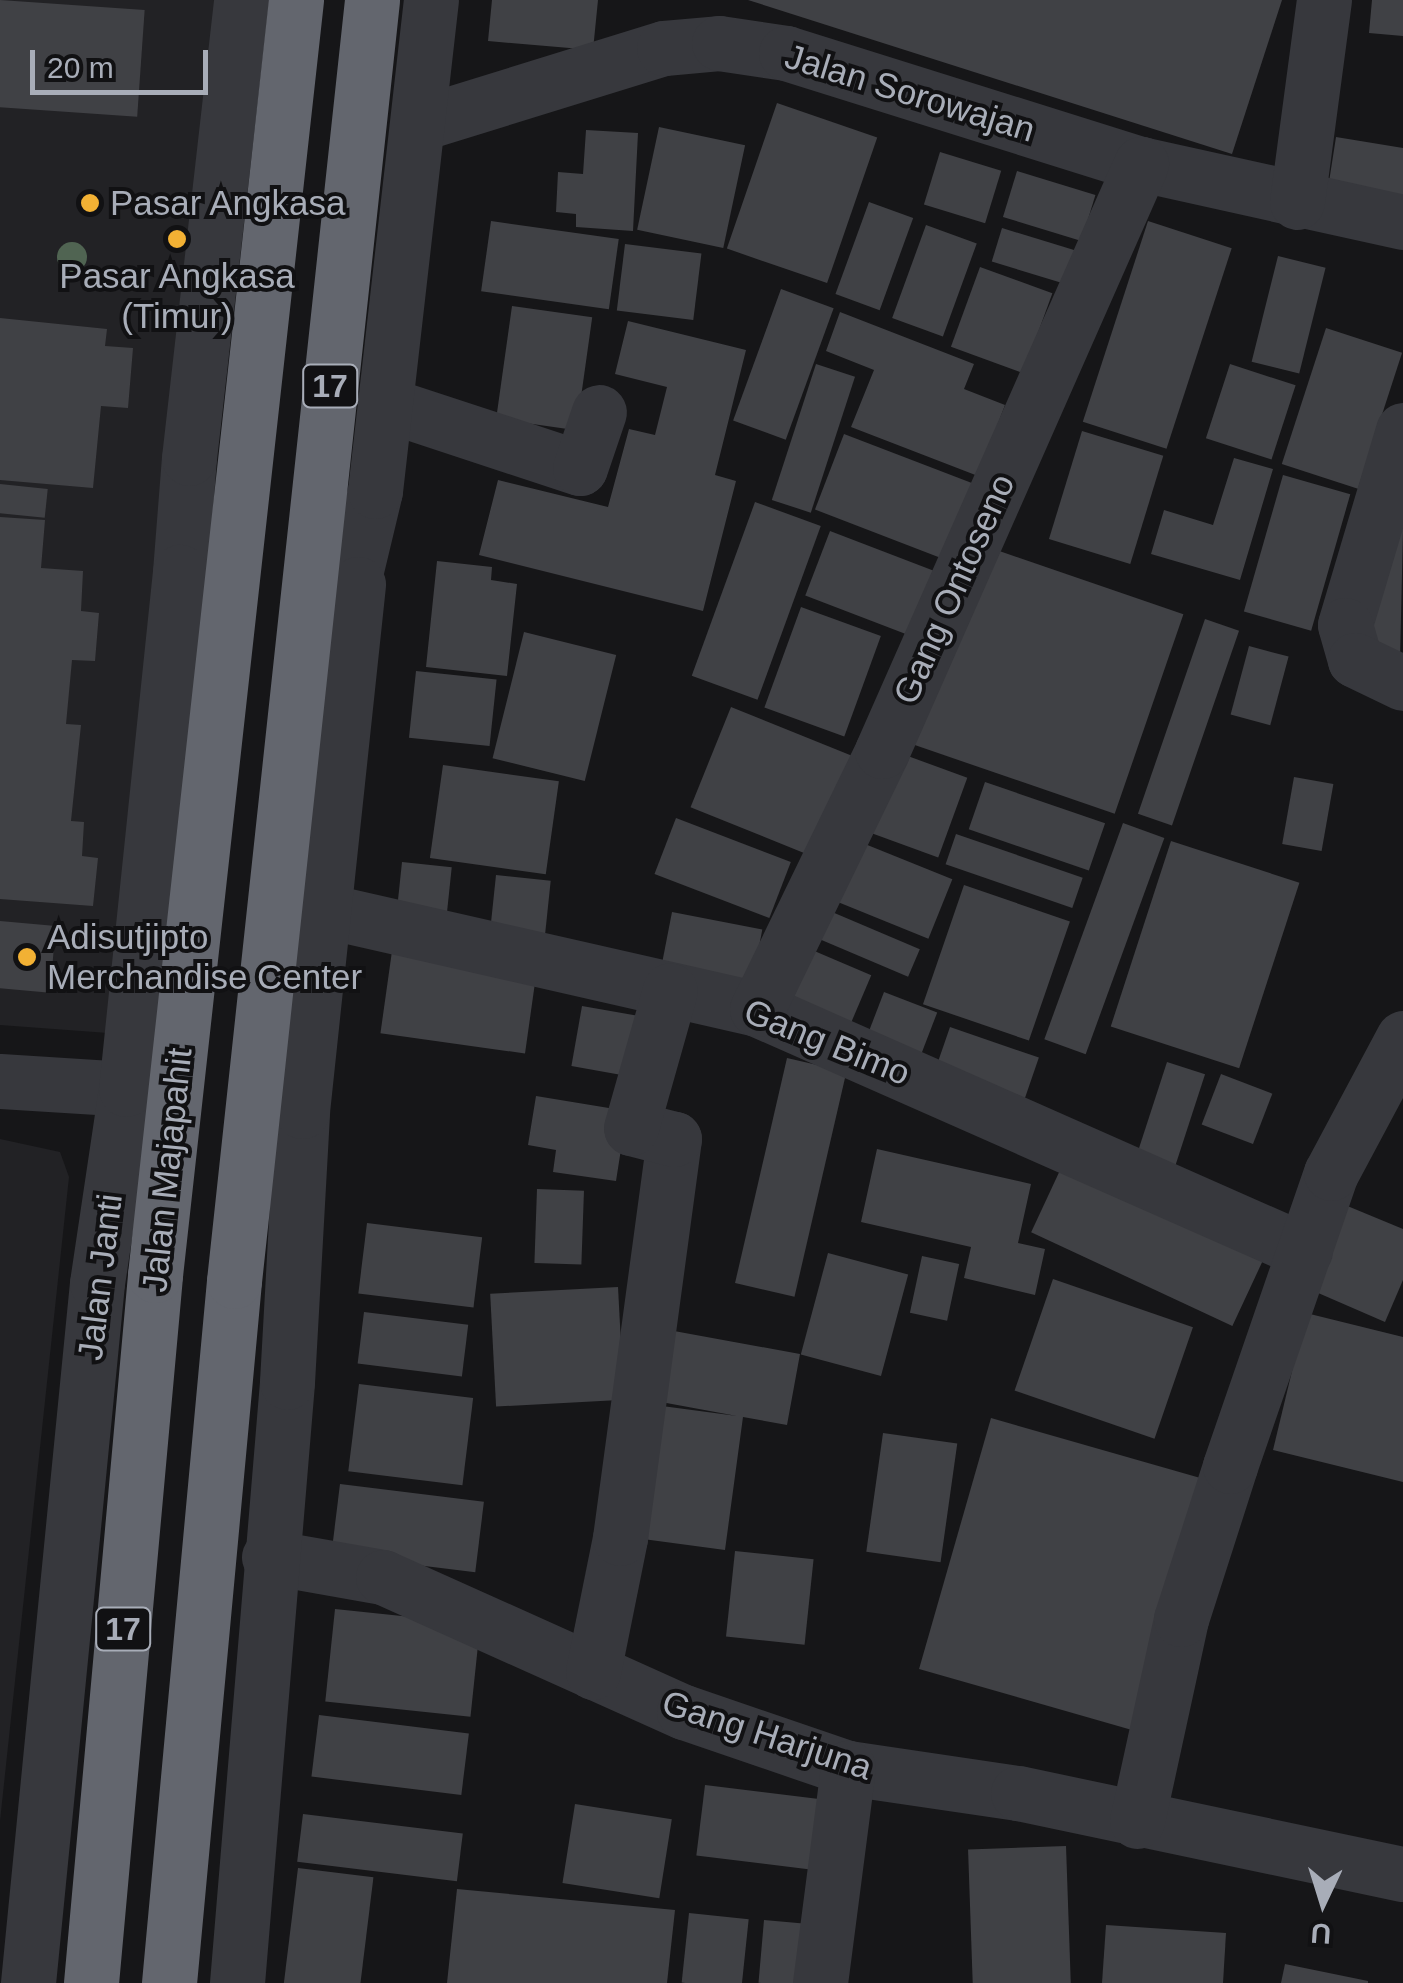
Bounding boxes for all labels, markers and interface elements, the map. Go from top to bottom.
scale bar [35,30,212,92]
street label: Jalan Sorowajan [780,35,1040,151]
text: 20 m [47,51,114,84]
place label: Pasar Angkasa [110,182,347,224]
marker: Pasar Angkasa [79,192,101,214]
marker: Pasar Angkasa (Timur) [166,228,188,250]
place label: Pasar Angkasa (Timur) [58,255,296,337]
road number: 17 [300,359,360,413]
street label: Gang Ontoseno [885,468,1023,710]
place label: Adisutjipto Merchandise Center [47,916,362,998]
marker: Adisutjipto Merchandise Center [16,946,38,968]
street label: Gang Bimo [738,990,916,1094]
street label: Jalan Majapahit [133,1046,201,1294]
street label: Jalan Janti [69,1191,131,1363]
road number: 17 [93,1602,153,1656]
street label: Gang Harjuna [657,1681,877,1789]
north arrow [1273,1853,1373,1953]
text: U [1310,1917,1332,1950]

